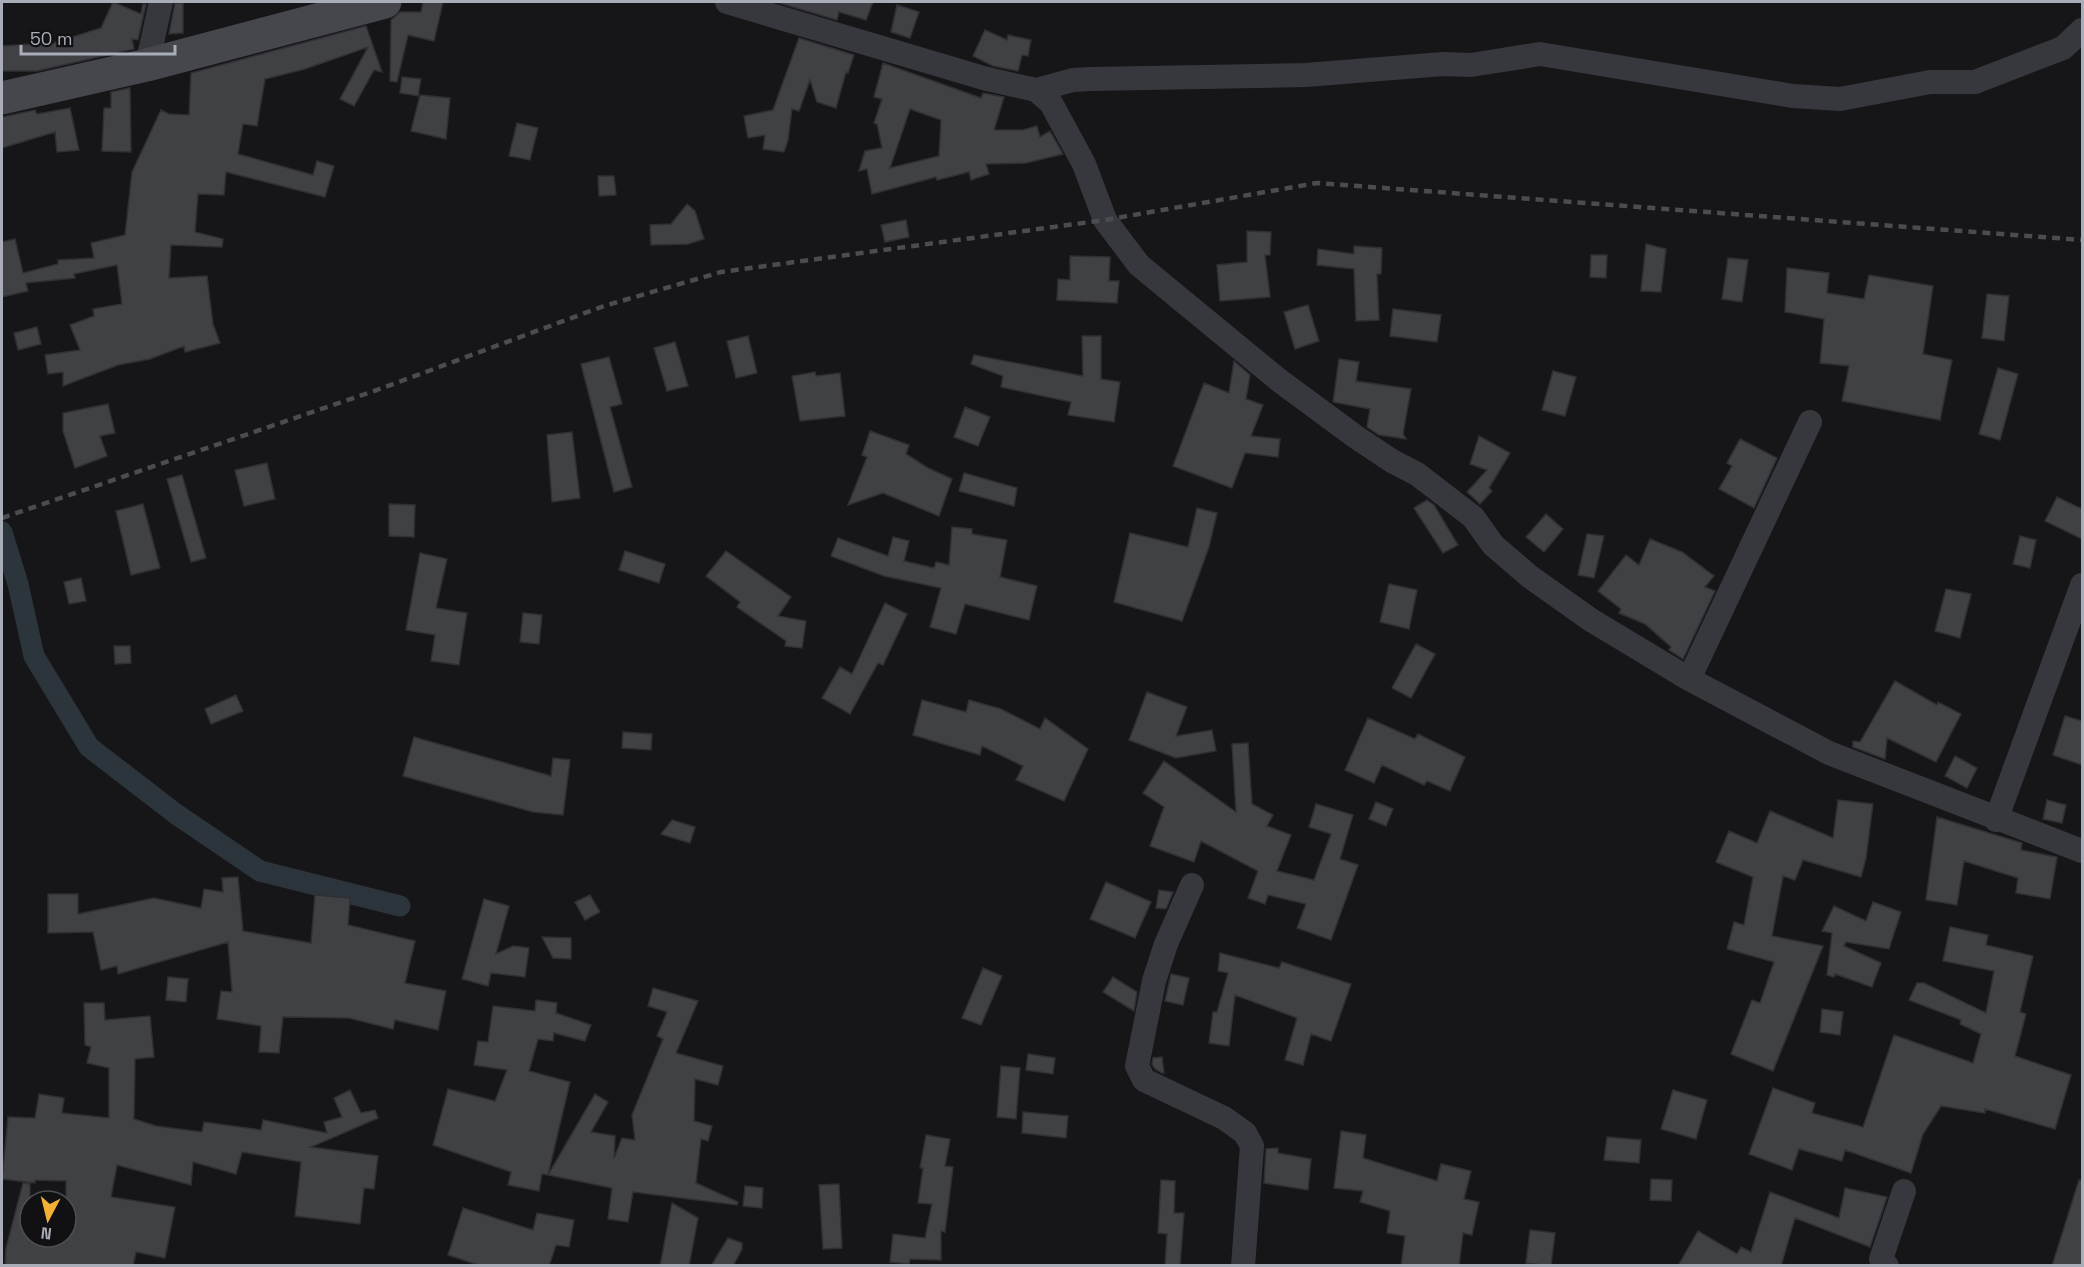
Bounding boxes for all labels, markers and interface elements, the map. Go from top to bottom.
scale bar [21,18,176,56]
text: 50 m [30,27,72,50]
north arrow [18,1189,78,1249]
text: N [40,1222,53,1244]

